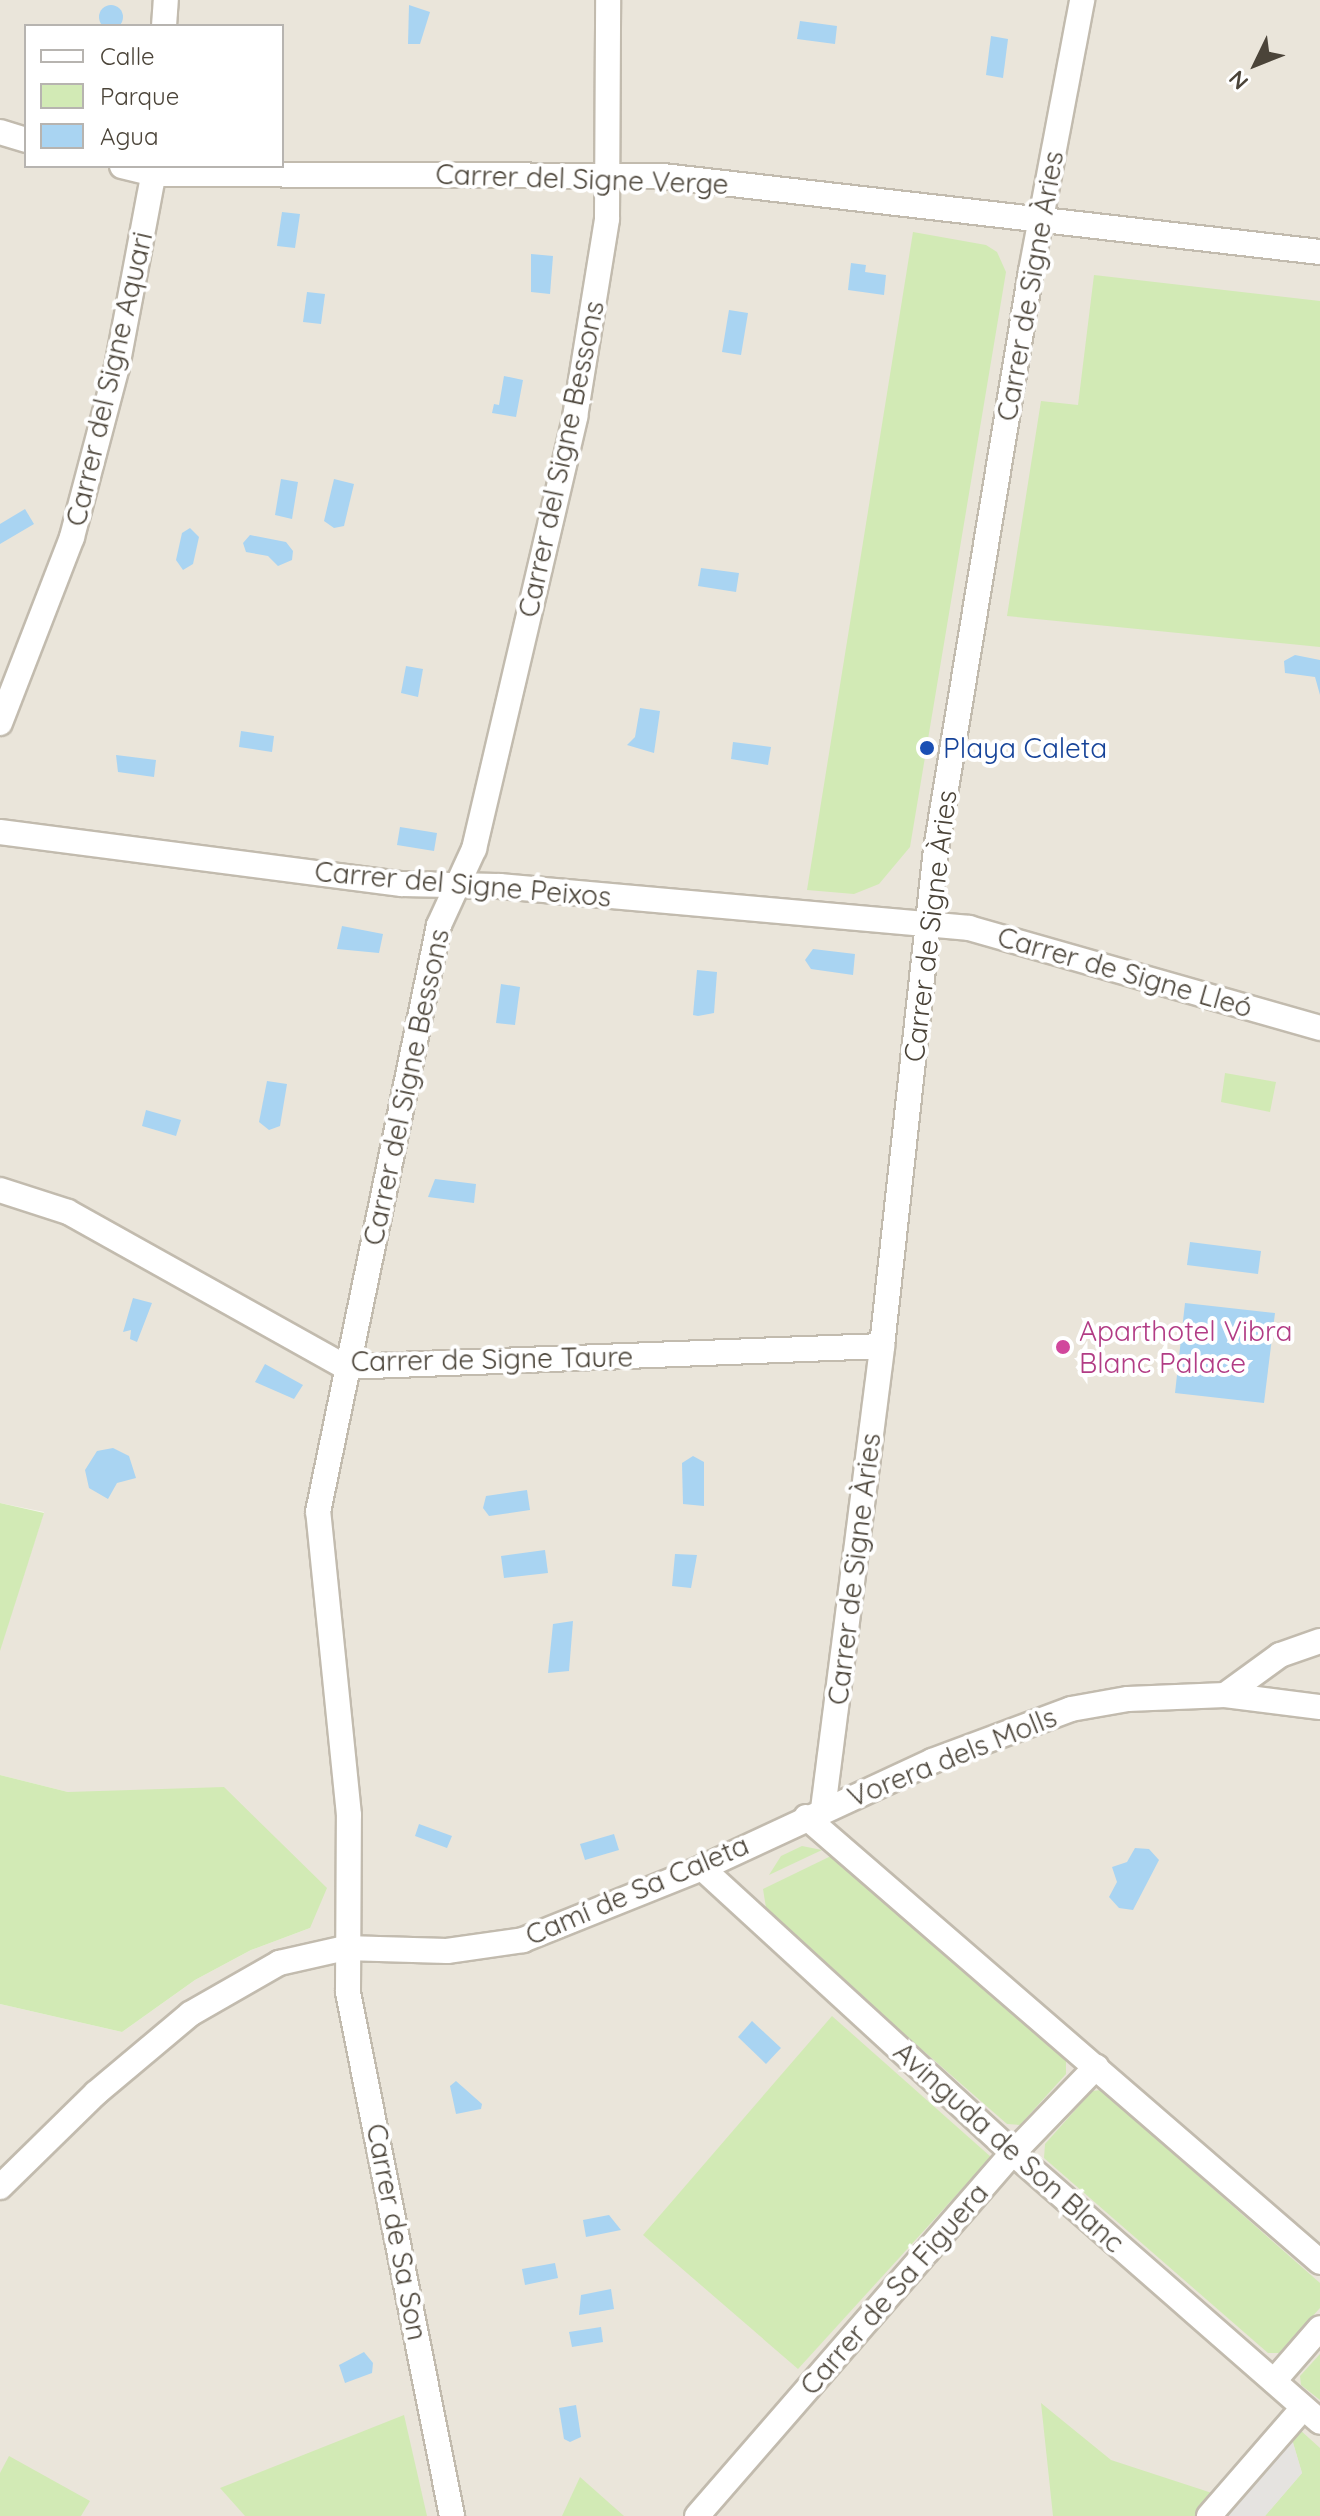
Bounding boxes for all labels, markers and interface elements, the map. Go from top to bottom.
legend [24,24,284,168]
north arrow [1216,24,1296,104]
text: Calle [100,41,155,71]
text: N [1223,65,1254,96]
text: Parque [100,81,179,111]
text: Agua [100,121,159,151]
street label: Carrer de Signe Àries [990,148,1070,424]
street label: Carrer del Signe Verge [435,157,729,201]
street label: Carrer del Signe Aquari [59,229,159,529]
street label: Carrer del Signe Bessons [511,298,611,620]
place label: Playa Caleta [943,731,1107,765]
marker: Playa Caleta [918,739,936,757]
street label: Carrer de Signe Àries [897,788,963,1064]
street label: Carrer del Signe Peixos [313,854,613,914]
street label: Carrer de Signe Lleó [994,920,1256,1024]
street label: Carrer del Signe Bessons [356,926,456,1248]
place label: Aparthotel Vibra Blanc Palace [1079,1314,1292,1380]
marker: Aparthotel Vibra Blanc Palace [1054,1338,1072,1356]
street label: Carrer de Signe Taure [351,1340,633,1378]
street label: Carrer de Signe Àries [821,1431,887,1707]
street label: Vorera dels Molls [843,1700,1061,1814]
street label: Camí de Sa Caleta [520,1828,754,1952]
street label: Avinguda de Son Blanc [887,2035,1131,2259]
street label: Carrer de Sa Son [360,2121,434,2343]
street label: Carrer de Sa Figuera [793,2176,995,2402]

